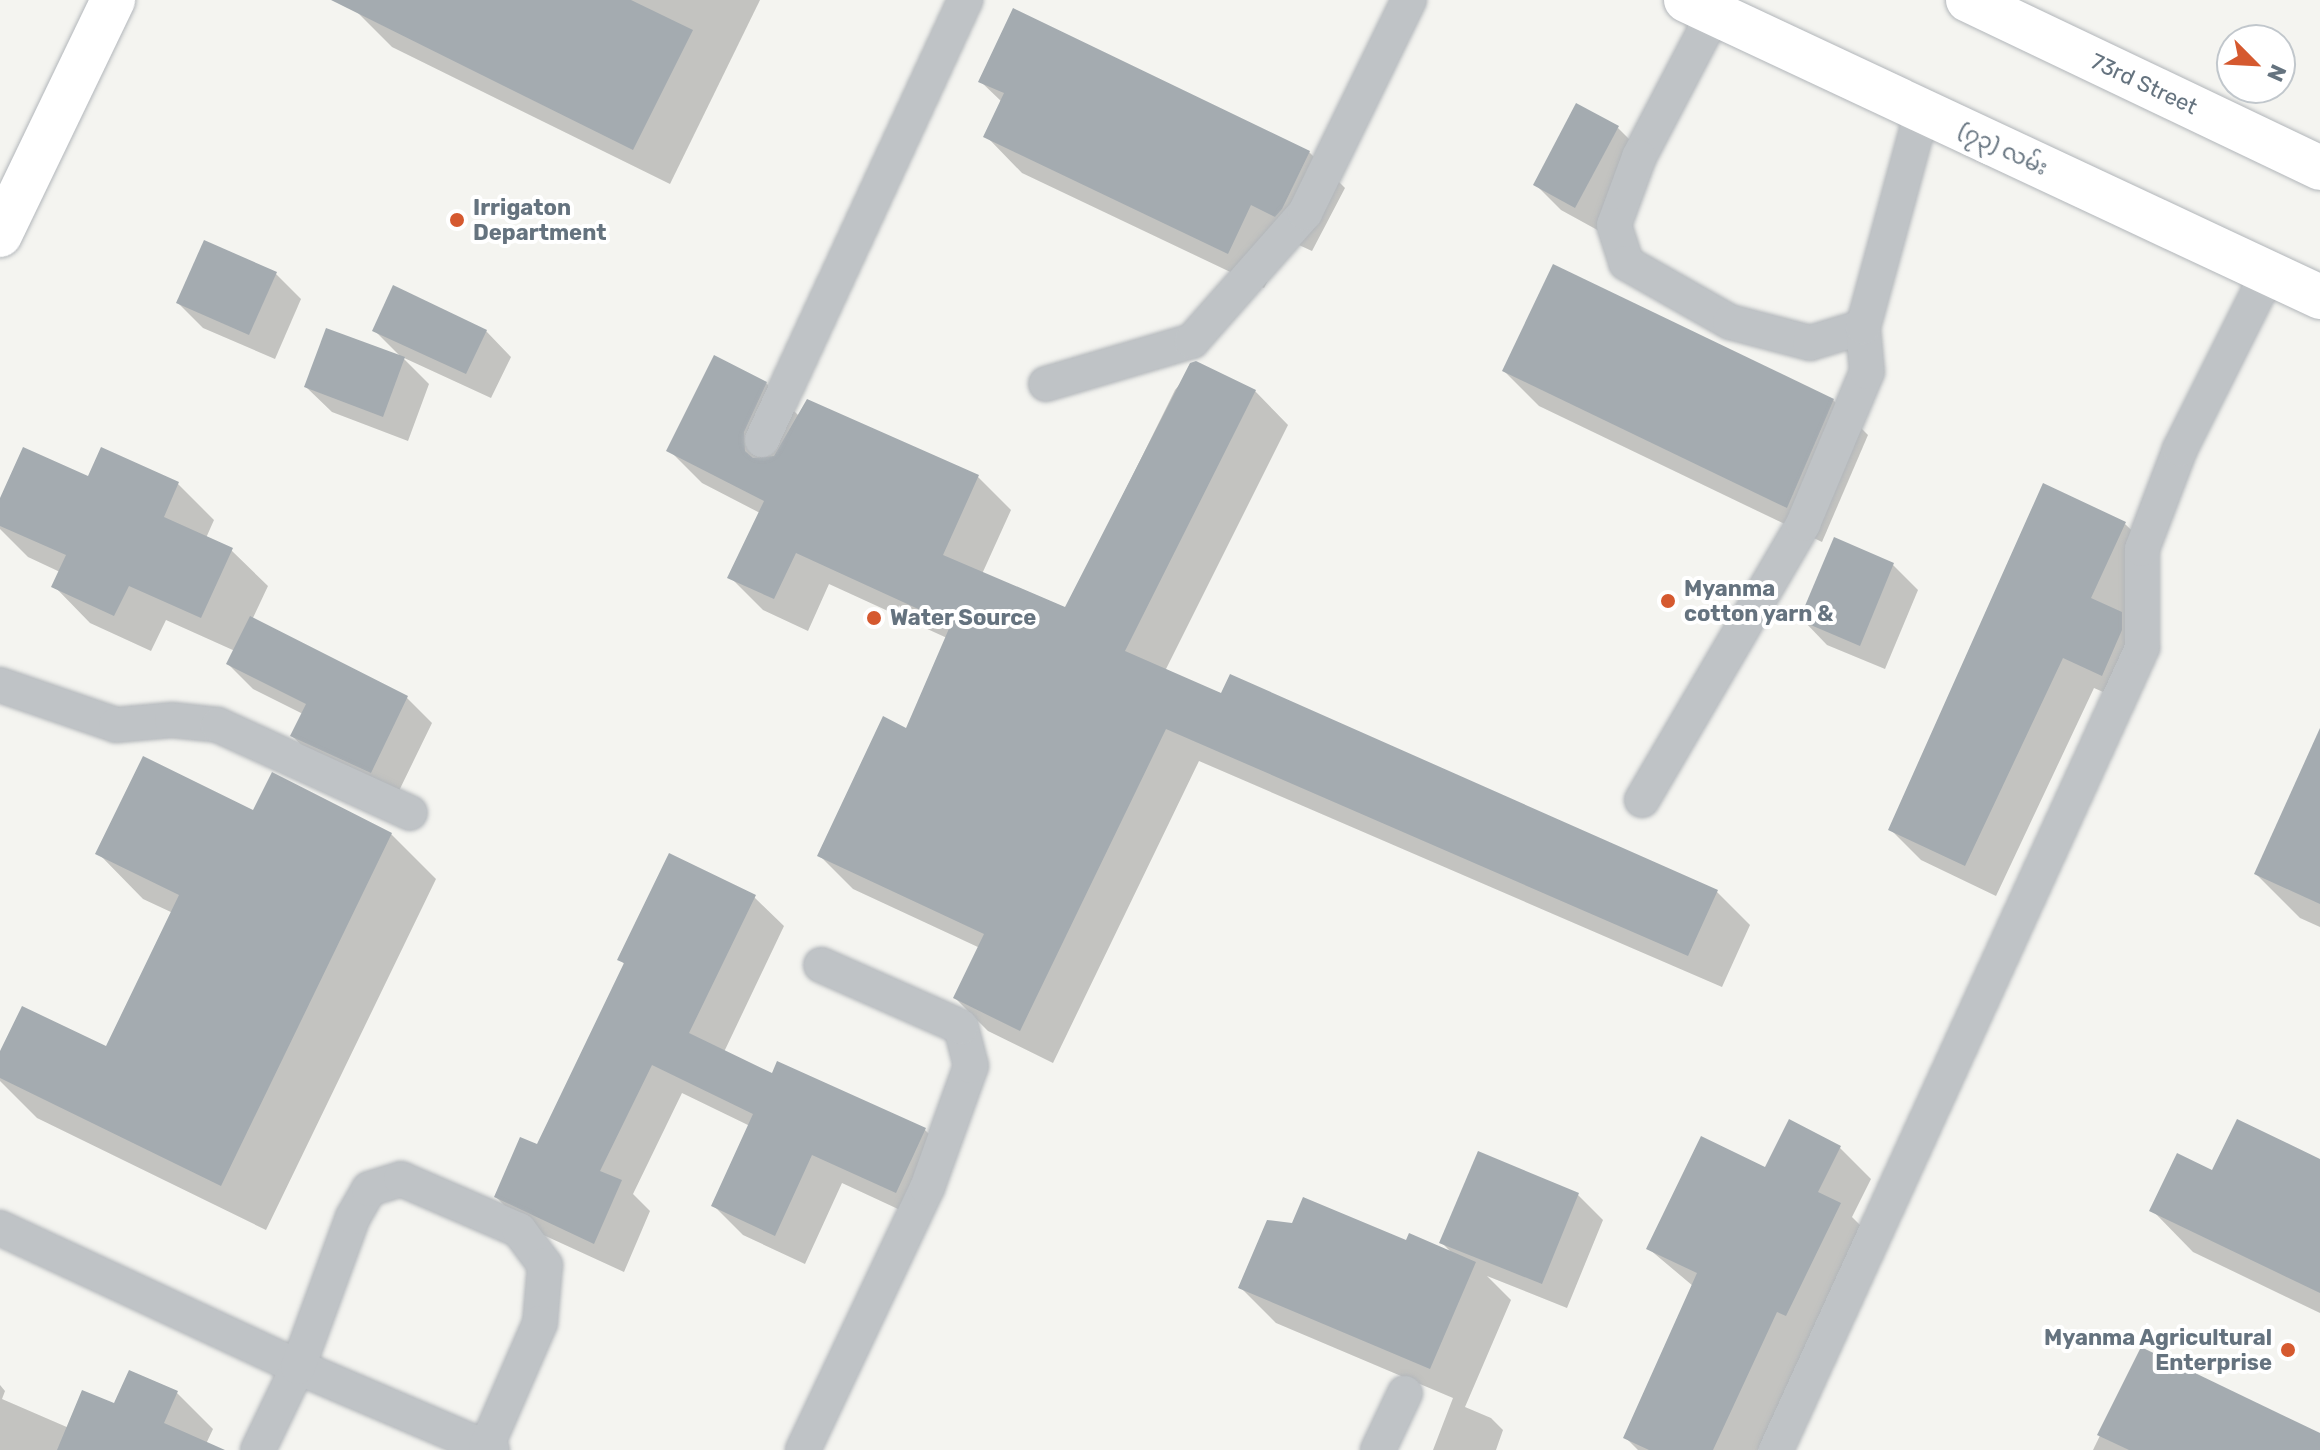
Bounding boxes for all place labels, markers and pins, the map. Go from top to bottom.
place label: Irrigaton Department [473,194,606,246]
marker: Irrigaton Department [448,211,466,229]
place label: Myanma cotton yarn & [1684,575,1834,626]
marker: Myanma cotton yarn & [1659,592,1677,610]
place label: Water Source [890,605,1037,631]
marker: Water Source [865,609,883,627]
place label: Myanma Agricultural Enterprise [2044,1324,2272,1376]
marker: Myanma Agricultural Enterprise [2279,1341,2297,1359]

